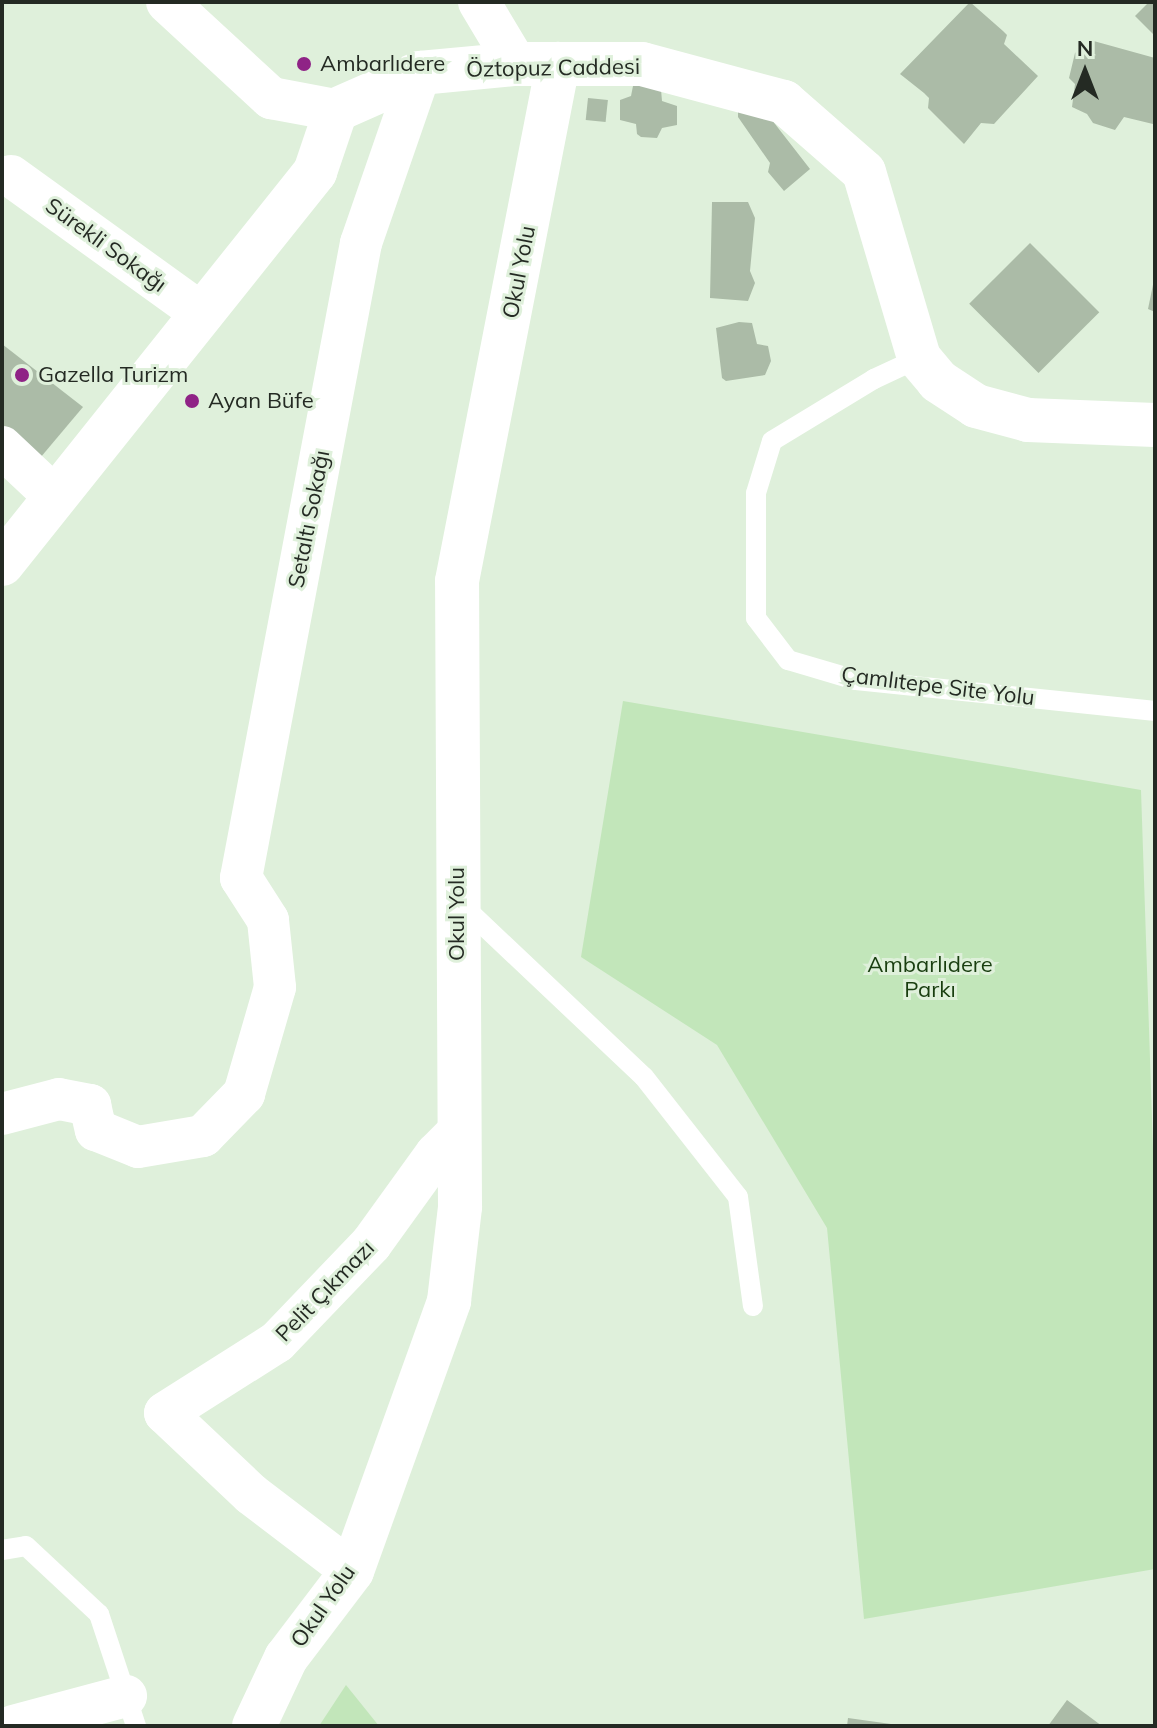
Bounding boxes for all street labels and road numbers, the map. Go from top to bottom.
street label: Öztopuz Caddesi [466,53,640,83]
street label: Sürekli Sokağı [40,192,172,298]
street label: Okul Yolu [497,223,541,321]
street label: Setaltı Sokağı [283,448,335,590]
street label: Çamlıtepe Site Yolu [840,661,1036,711]
street label: Okul Yolu [444,867,470,961]
street label: Pelit Çıkmazı [270,1235,380,1347]
street label: Okul Yolu [285,1560,361,1652]

